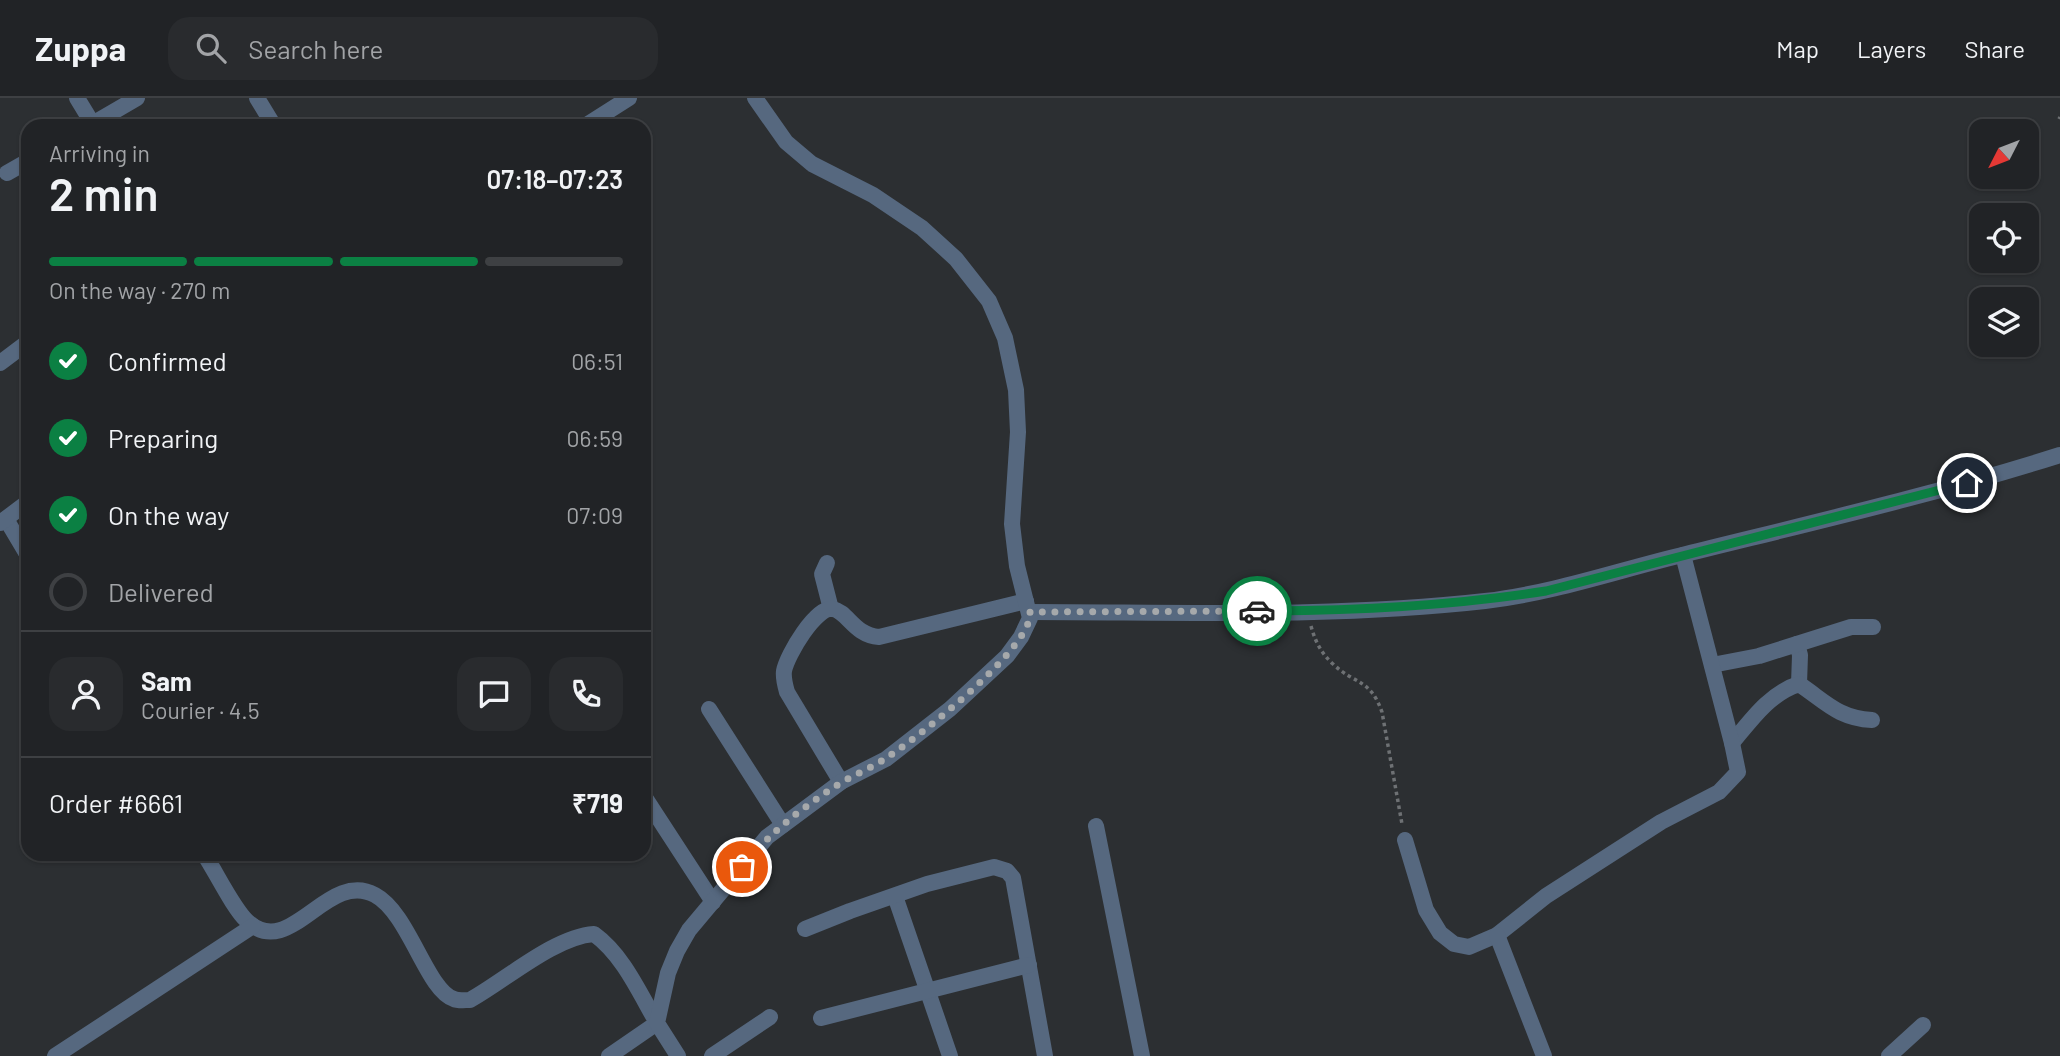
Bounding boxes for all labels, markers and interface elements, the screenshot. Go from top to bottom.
search box [168,17,658,80]
text: Zuppa [35,28,126,68]
icon: search [192,29,230,67]
text: Search here [248,33,383,64]
text: Map [1776,34,1819,63]
text: Layers [1857,34,1926,63]
text: Share [1964,34,2025,63]
north arrow [1969,119,2039,189]
map controls [1969,119,2039,357]
text: Arriving in [49,139,150,167]
text: 07:18–07:23 [487,163,623,194]
text: 2 min [49,165,158,220]
button: locate [1969,203,2039,273]
text: On the way · 270 m [49,276,230,304]
button: layers [1969,287,2039,357]
icon: check [49,342,87,380]
text: Confirmed [108,345,227,376]
text: 06:51 [571,347,623,375]
icon: check [49,419,87,457]
text: Preparing [108,422,218,453]
text: 06:59 [567,424,623,452]
pin [1937,453,1997,513]
icon: home [1948,464,1986,502]
icon: check [49,496,87,534]
text: On the way [108,499,229,530]
text: 07:09 [566,501,623,529]
text: Delivered [108,576,214,607]
courier [1222,576,1292,646]
icon: car [1238,592,1276,630]
button: person [49,657,123,731]
button: chat [457,657,531,731]
button: phone [549,657,623,731]
text: Sam [141,665,192,696]
text: Courier · 4.5 [141,696,260,724]
text: Order #6661 [49,787,183,818]
text: ₹719 [572,787,623,818]
pin [712,837,772,897]
icon: bag [723,848,761,886]

